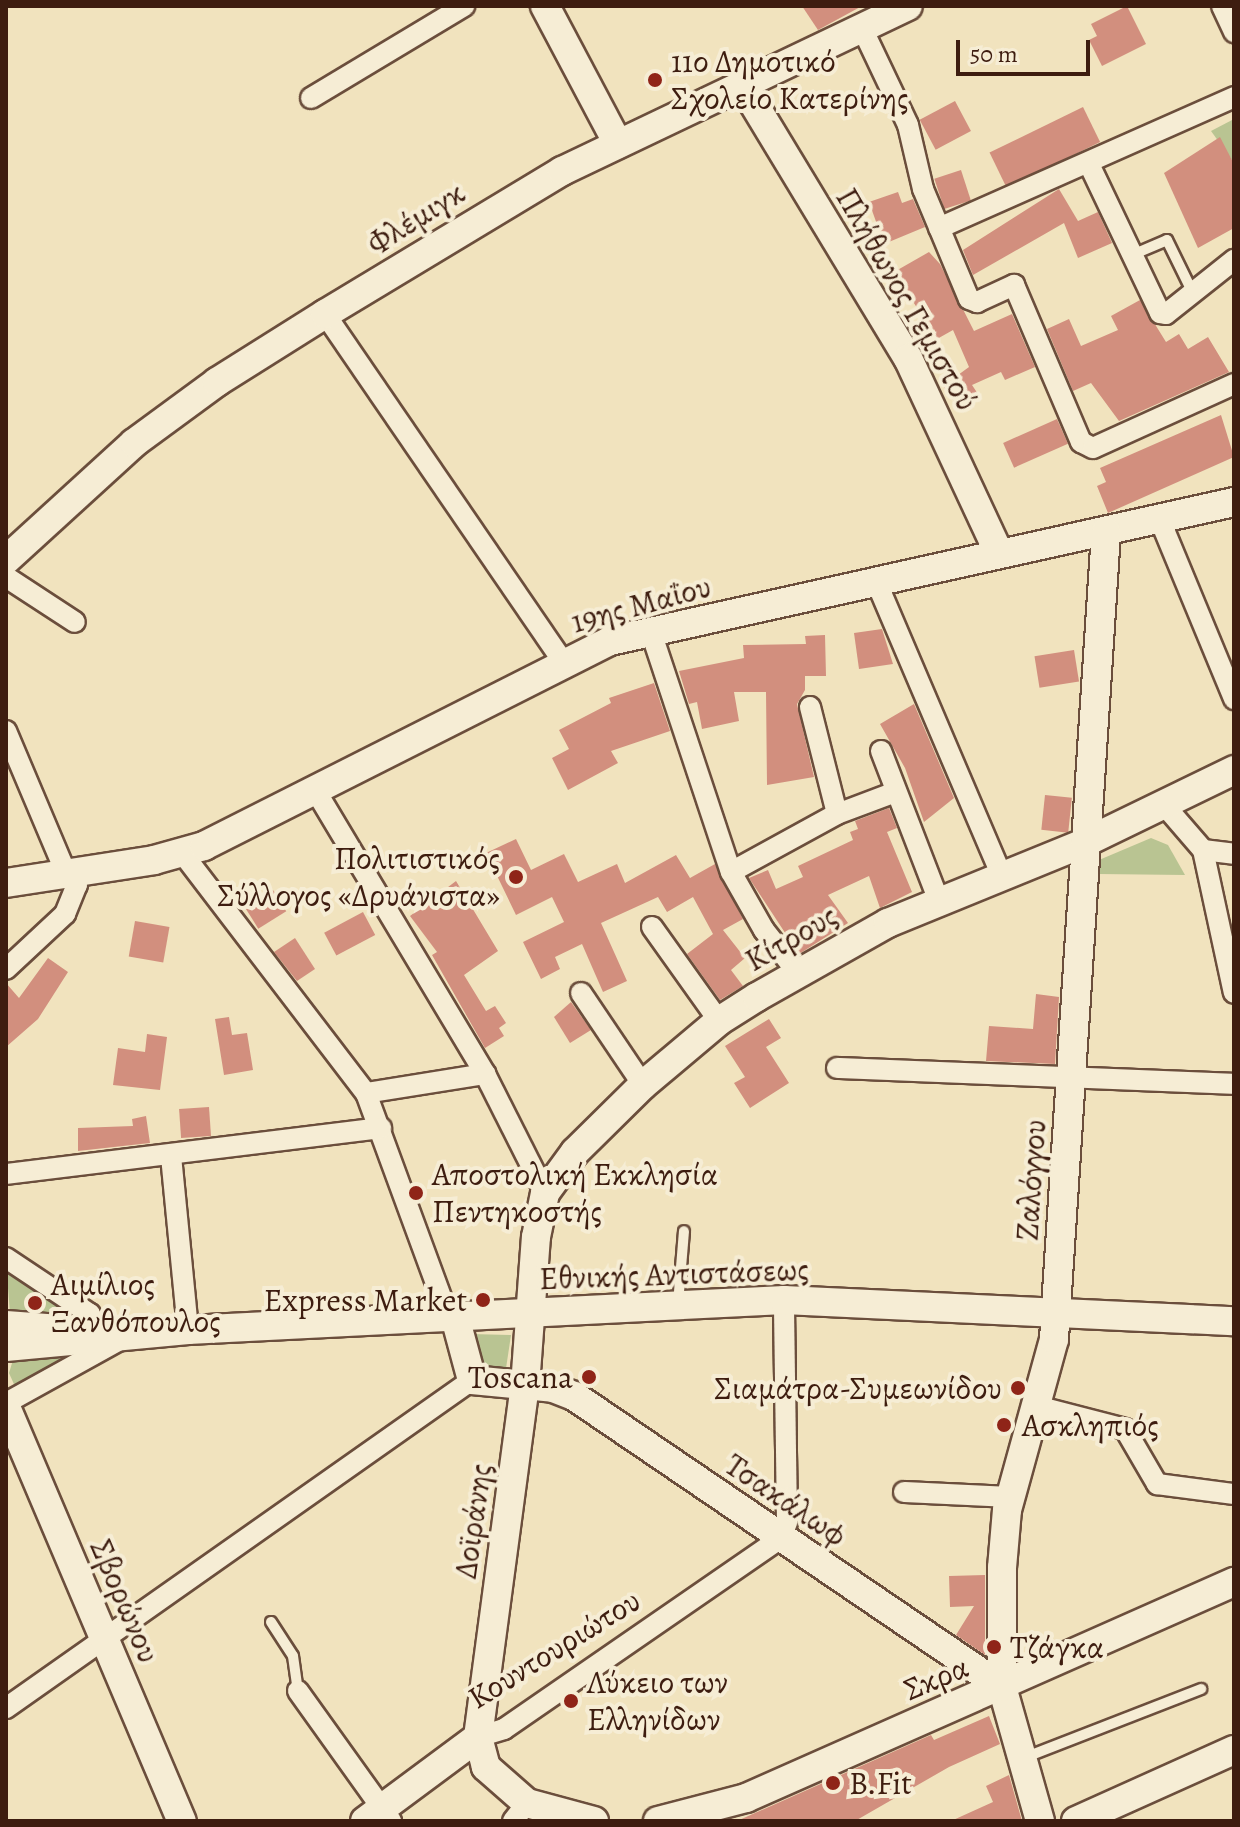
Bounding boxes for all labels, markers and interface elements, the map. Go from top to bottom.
scale bar [960,24,1094,74]
text: 50 m [970,38,1018,70]
place label: 11ο Δημοτικό Σχολείο Κατερίνης [671,43,909,118]
marker: 11ο Δημοτικό Σχολείο Κατερίνης [646,71,664,89]
street label: Φλέμιγκ [360,173,472,263]
street label: Πλήθωνος Γεμιστού [828,181,986,417]
street label: 19ης Μαΐου [567,567,715,641]
place label: Πολιτιστικός Σύλλογος «Δρυάνιστα» [217,840,500,915]
marker: Πολιτιστικός Σύλλογος «Δρυάνιστα» [507,868,525,886]
street label: Κίτρους [738,896,844,980]
street label: Ζαλόγγου [1008,1118,1054,1242]
place label: Αποστολική Εκκλησία Πεντηκοστής [432,1156,718,1231]
marker: Αποστολική Εκκλησία Πεντηκοστής [407,1184,425,1202]
street label: Εθνικής Αντιστάσεως [539,1250,809,1298]
place label: Αιμίλιος Ξανθόπουλος [51,1266,221,1341]
place label: Express Market [264,1281,467,1319]
marker: Express Market [474,1291,492,1309]
marker: Αιμίλιος Ξανθόπουλος [26,1294,44,1312]
place label: Toscana [468,1358,573,1396]
marker: Toscana [580,1368,598,1386]
place label: Σιαμάτρα-Συμεωνίδου [714,1369,1002,1407]
marker: Σιαμάτρα-Συμεωνίδου [1009,1379,1027,1397]
place label: Ασκληπιός [1022,1406,1159,1444]
marker: Ασκληπιός [993,1414,1015,1436]
street label: Τσακάλωφ [718,1445,854,1555]
street label: Δοϊράνης [446,1461,500,1581]
street label: Σβορώνου [82,1534,168,1668]
street label: Κουντουριώτου [461,1581,647,1717]
place label: Τζάγκα [1010,1628,1104,1666]
marker: Τζάγκα [985,1638,1003,1656]
street label: Σκρα [898,1647,974,1709]
place label: Λύκειο των Ελληνίδων [587,1664,728,1739]
marker: Λύκειο των Ελληνίδων [562,1692,580,1710]
place label: B.Fit [849,1764,912,1802]
marker: B.Fit [824,1774,842,1792]

